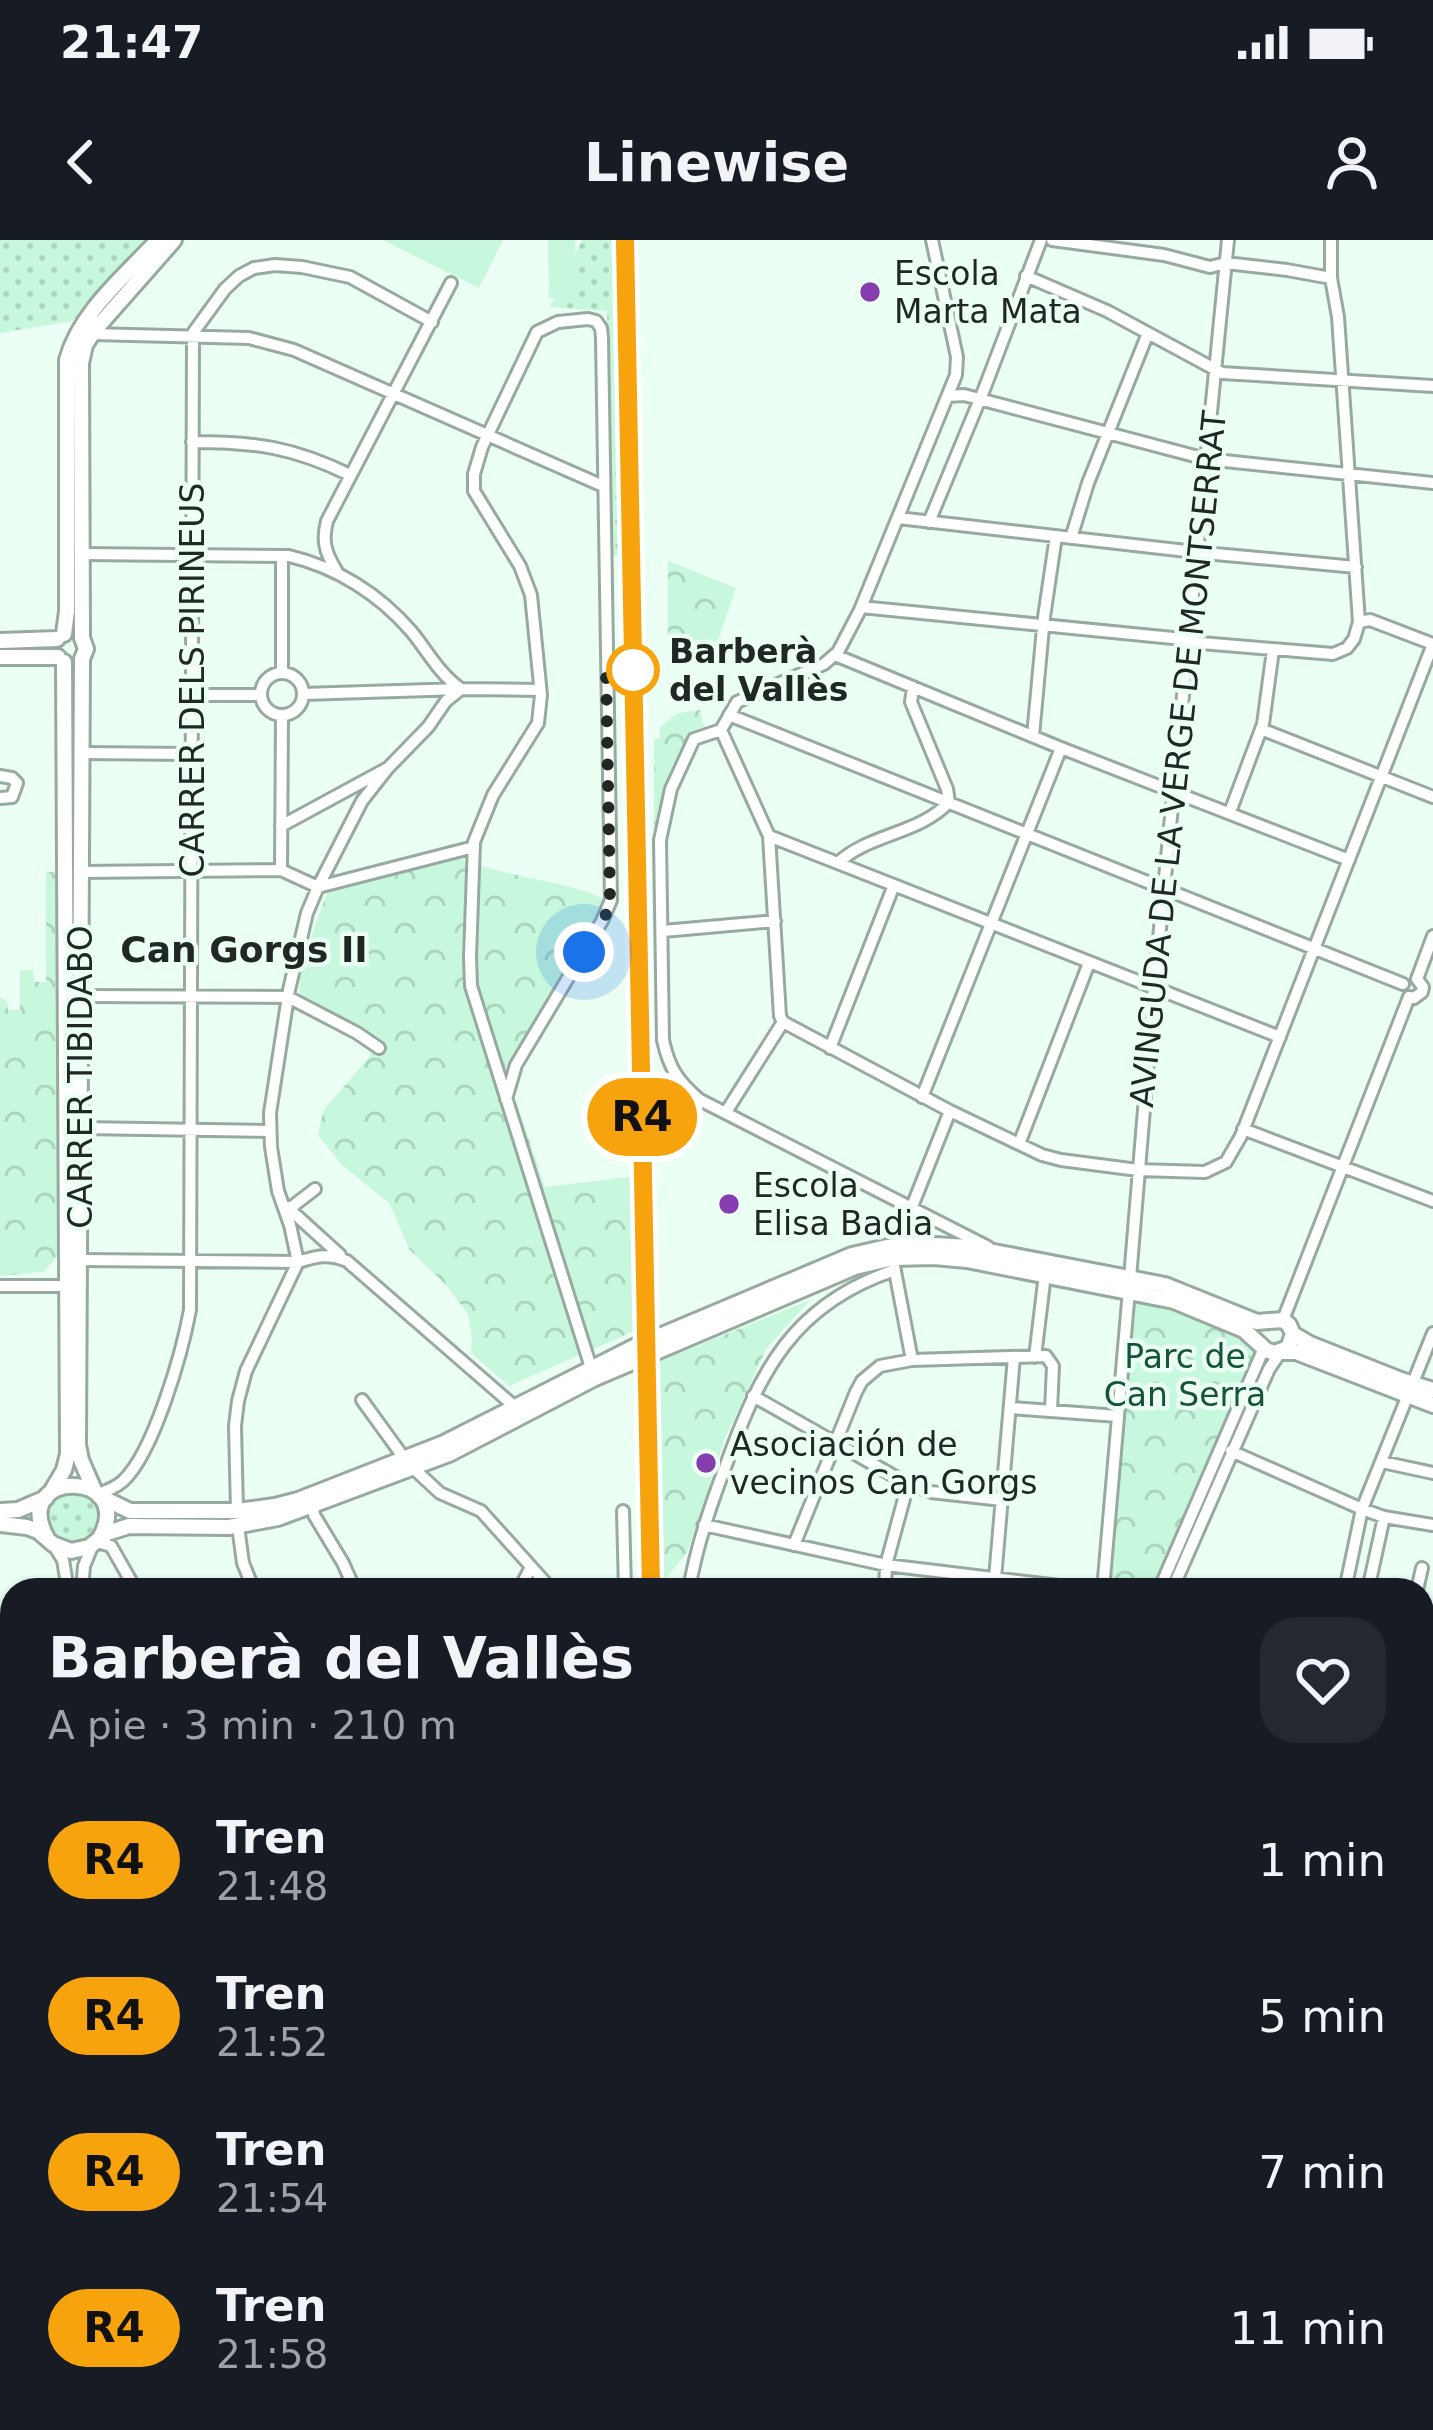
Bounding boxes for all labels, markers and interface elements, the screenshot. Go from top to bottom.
text: 21:47 [60,16,203,69]
icon: back [48,129,114,195]
icon: person [1319,129,1385,195]
text: Linewise [584,131,849,194]
place label: Escola Marta Mata [894,254,1082,331]
marker: Escola Marta Mata [857,279,883,305]
street label: AVINGUDA DE LA VERGE DE MONTSERRAT [1122,408,1234,1109]
street label: CARRER DELS PIRINEUS [173,483,212,877]
place label: Barberà del Vallès [669,632,848,709]
marker: Barberà del Vallès [608,645,658,695]
your location [554,922,614,982]
street label: CARRER TIBIDABO [61,925,100,1229]
district label: Can Gorgs II [120,929,368,970]
line badge: R4 [588,1078,696,1156]
text: R4 [611,1092,673,1141]
place label: Escola Elisa Badia [753,1166,933,1243]
marker: Escola Elisa Badia [716,1191,742,1217]
park label: Parc de Can Serra [1104,1337,1266,1414]
place label: Asociación de vecinos Can Gorgs [730,1425,1038,1502]
marker: Asociación de vecinos Can Gorgs [693,1450,719,1476]
button: heart [1260,1617,1386,1743]
text: Barberà del Vallès [48,1625,634,1691]
text: A pie · 3 min · 210 m [48,1703,457,1748]
text: Tren [216,1811,327,1864]
text: 1 min [1258,1834,1386,1887]
text: R4 [83,1835,145,1884]
text: 21:48 [216,1864,328,1909]
text: Tren [216,1967,327,2020]
text: 5 min [1258,1990,1386,2043]
text: R4 [83,1991,145,2040]
text: 21:52 [216,2020,328,2065]
text: Tren [216,2123,327,2176]
text: 7 min [1258,2146,1386,2199]
text: R4 [83,2147,145,2196]
text: 21:54 [216,2176,328,2221]
text: Tren [216,2279,327,2332]
text: 11 min [1230,2302,1386,2355]
text: R4 [83,2303,145,2352]
text: 21:58 [216,2332,328,2377]

